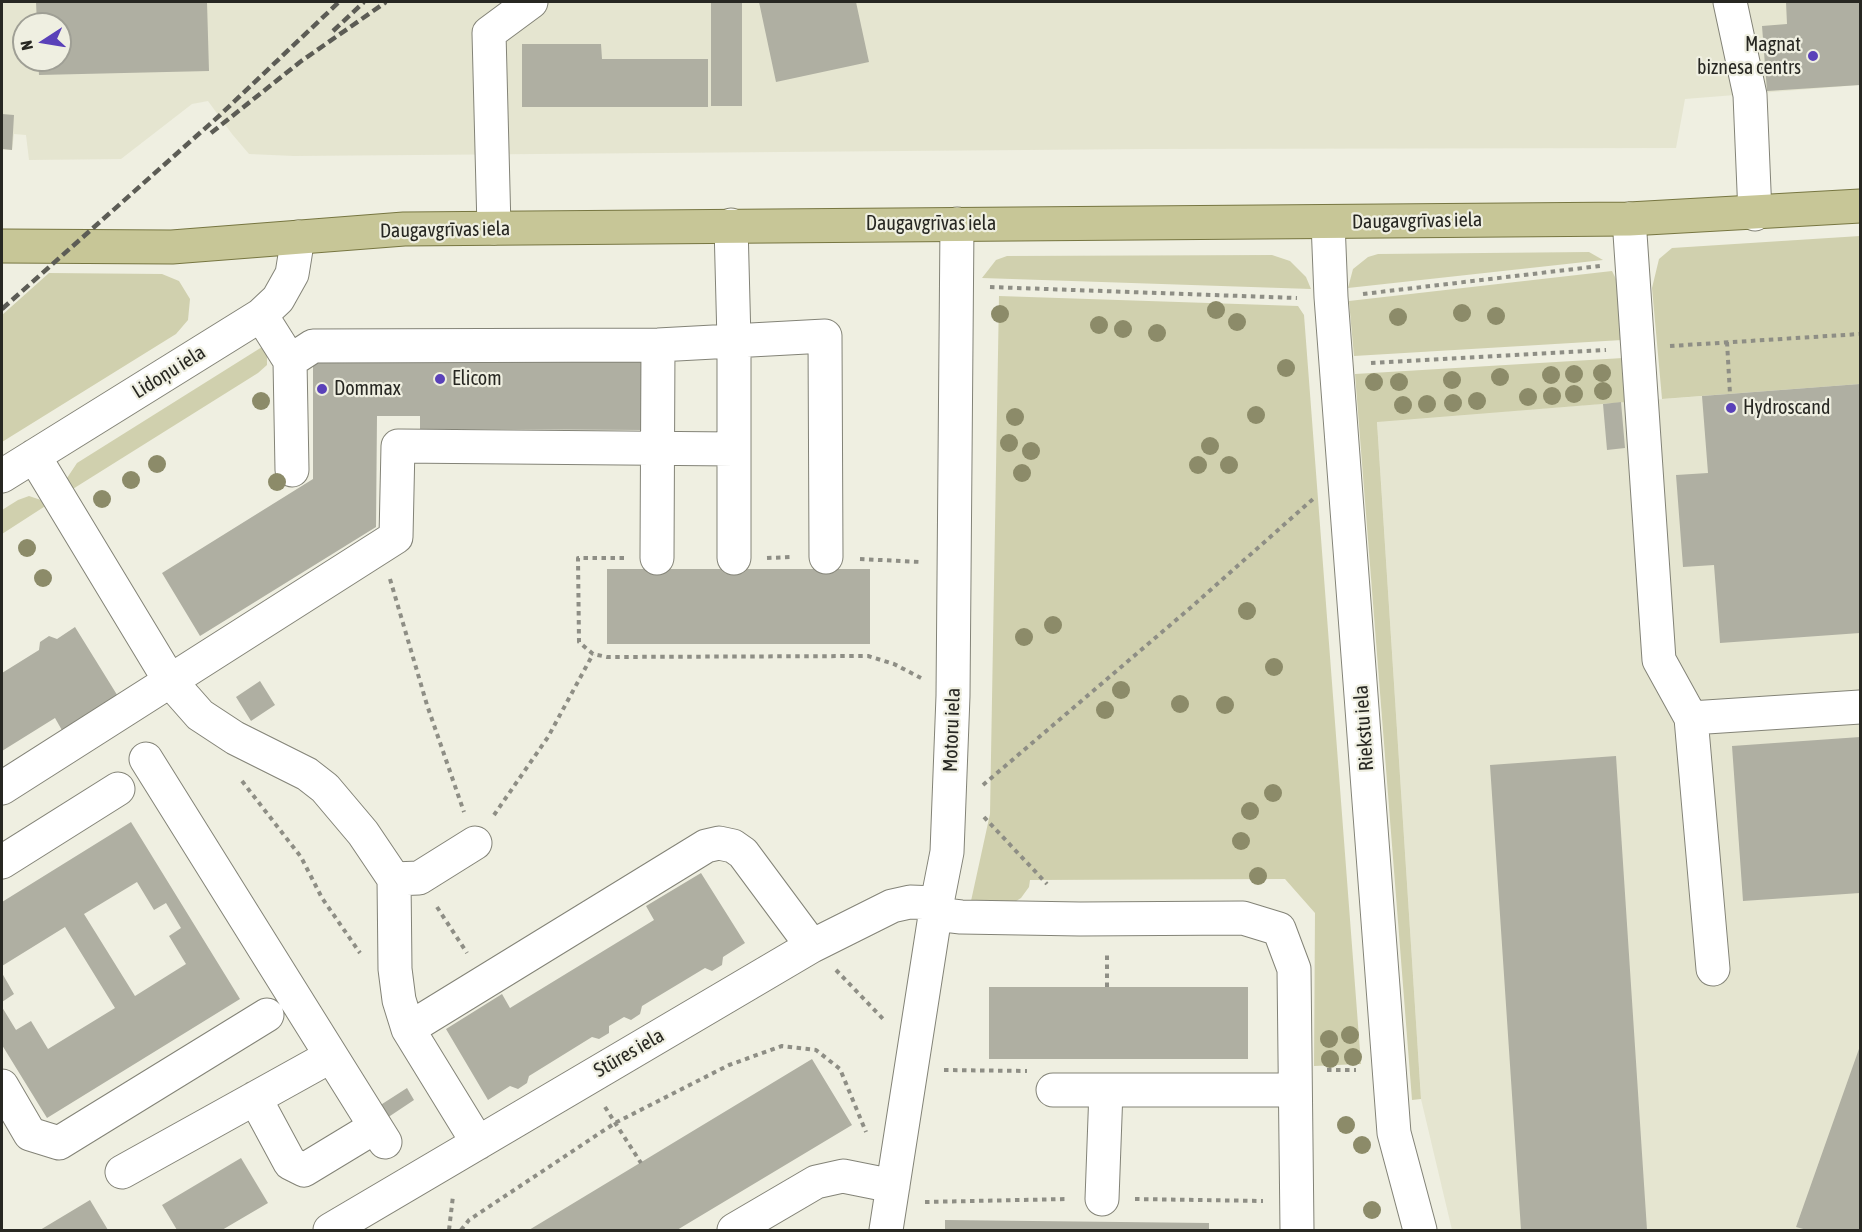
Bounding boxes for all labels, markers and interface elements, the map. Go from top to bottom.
north arrow [12,12,72,72]
place label: Magnat biznesa centrs [1697,33,1801,80]
text: N [17,39,36,52]
marker: Magnat biznesa centrs [1806,49,1820,63]
street label: Daugavgrīvas iela [1352,208,1482,234]
street label: Daugavgrīvas iela [866,212,996,236]
street label: Daugavgrīvas iela [380,217,510,243]
street label: Lidoņu iela [128,340,210,404]
place label: Elicom [452,367,502,391]
marker: Elicom [433,372,447,386]
place label: Dommax [334,377,401,401]
marker: Dommax [315,382,329,396]
place label: Hydroscand [1743,396,1830,420]
marker: Hydroscand [1724,401,1738,415]
street label: Riekstu iela [1349,684,1379,772]
street label: Motoru iela [939,687,965,773]
street label: Stūres iela [590,1023,668,1083]

